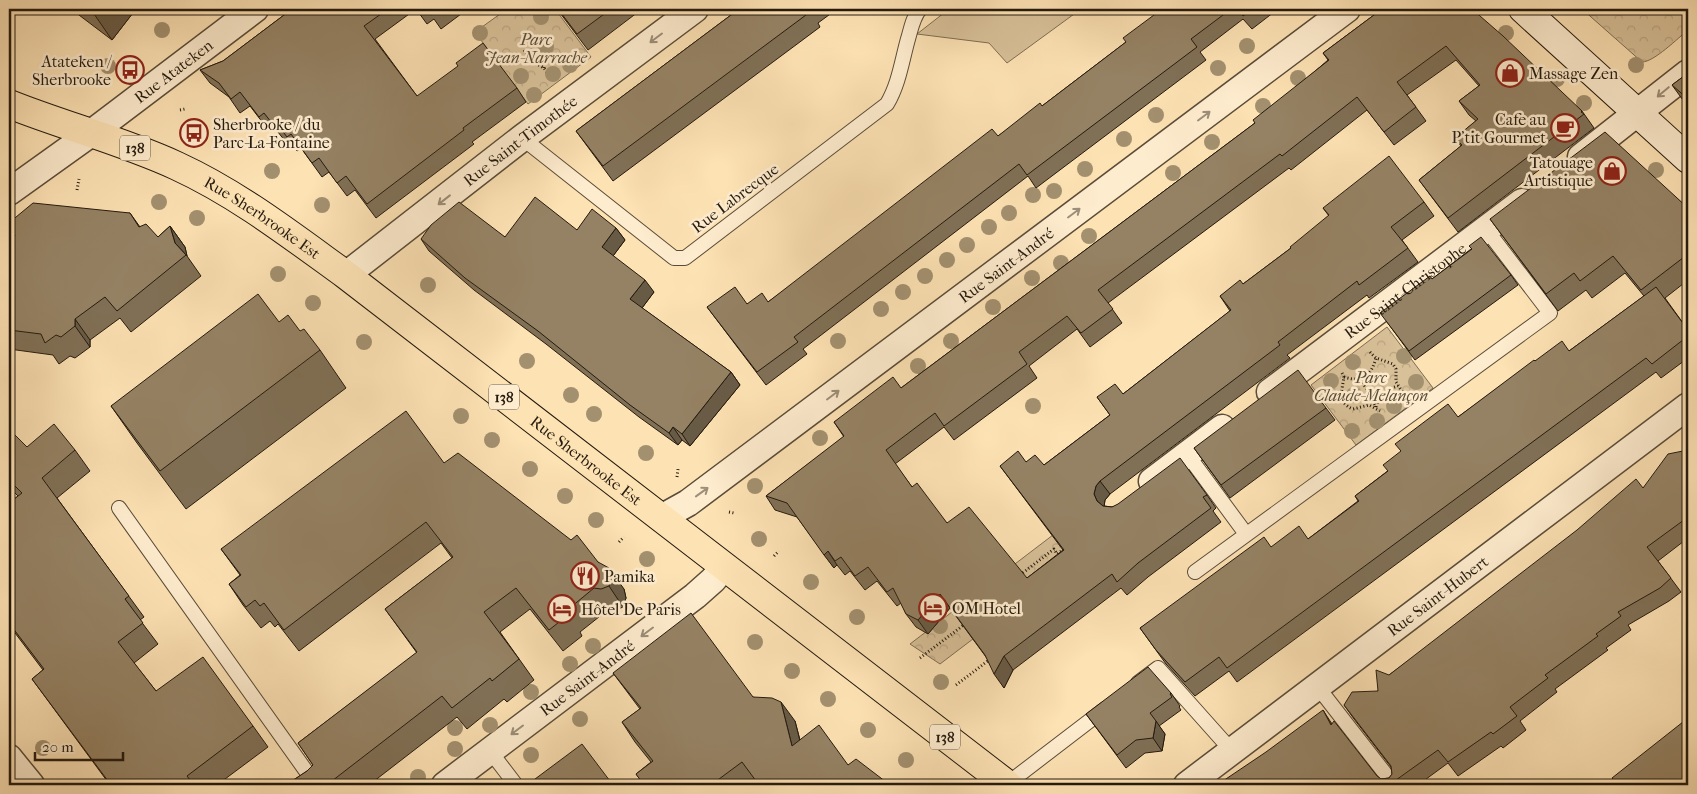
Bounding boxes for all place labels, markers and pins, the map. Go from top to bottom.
place label: Atateken / Sherbrooke [32,52,113,89]
bus stop icon: Atateken / Sherbrooke [115,55,145,85]
shop icon: Massage Zen [1495,58,1525,88]
place label: Massage Zen [1529,64,1619,83]
place label: Cafe au P'tit Gourmet [1451,110,1546,147]
cafe icon: Cafe au P'tit Gourmet [1550,113,1580,143]
place label: Sherbrooke / du Parc-La-Fontaine [213,115,330,152]
bus stop icon: Sherbrooke / du Parc-La-Fontaine [179,118,209,148]
place label: Tatouage Artistique [1523,153,1593,190]
shop icon: Tatouage Artistique [1597,156,1627,186]
restaurant icon: Pamika [570,561,600,591]
place label: Pamika [604,567,655,586]
hotel icon: OM Hotel [918,593,948,623]
hotel icon: Hôtel De Paris [547,594,577,624]
place label: OM Hotel [952,599,1022,618]
place label: Hôtel De Paris [581,600,681,619]

